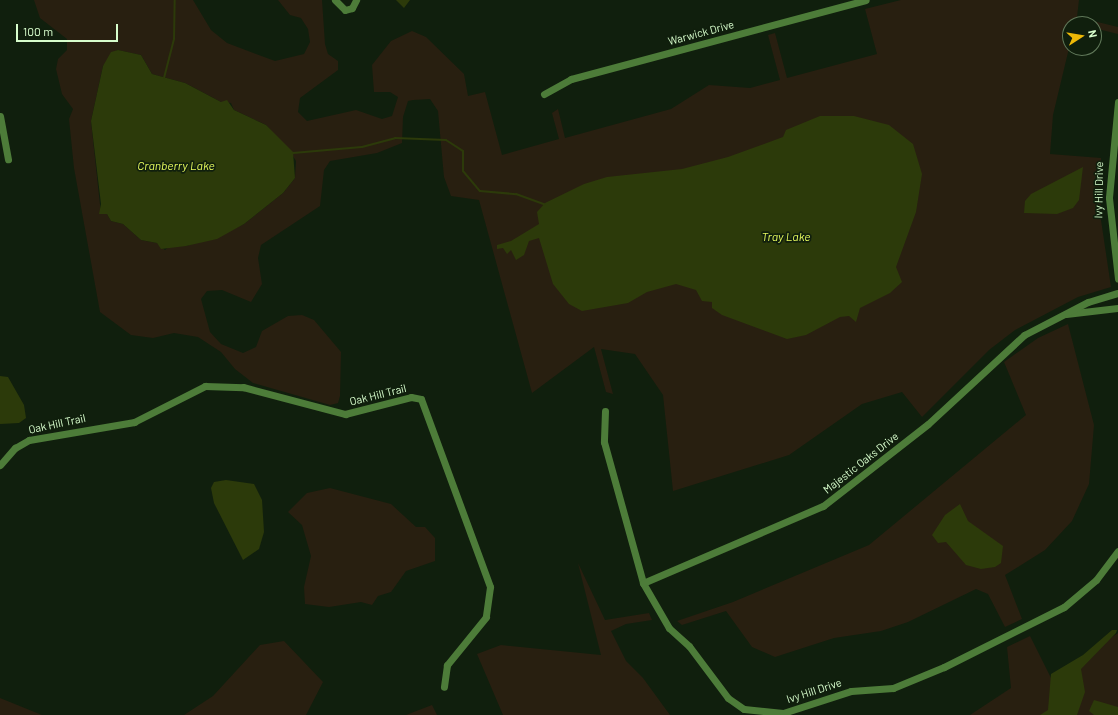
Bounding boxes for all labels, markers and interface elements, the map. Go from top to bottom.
scale bar [18,16,120,42]
north arrow [1062,16,1102,56]
street label: Warwick Drive [667,18,735,48]
text: 100 m [23,24,53,38]
text: N [1086,29,1100,39]
water label: Cranberry Lake [137,159,215,173]
street label: Ivy Hill Drive [1092,161,1106,219]
water label: Tray Lake [762,230,810,244]
street label: Oak Hill Trail [348,382,408,408]
street label: Oak Hill Trail [27,412,87,436]
street label: Majestic Oaks Drive [821,430,901,496]
street label: Ivy Hill Drive [785,676,843,706]

